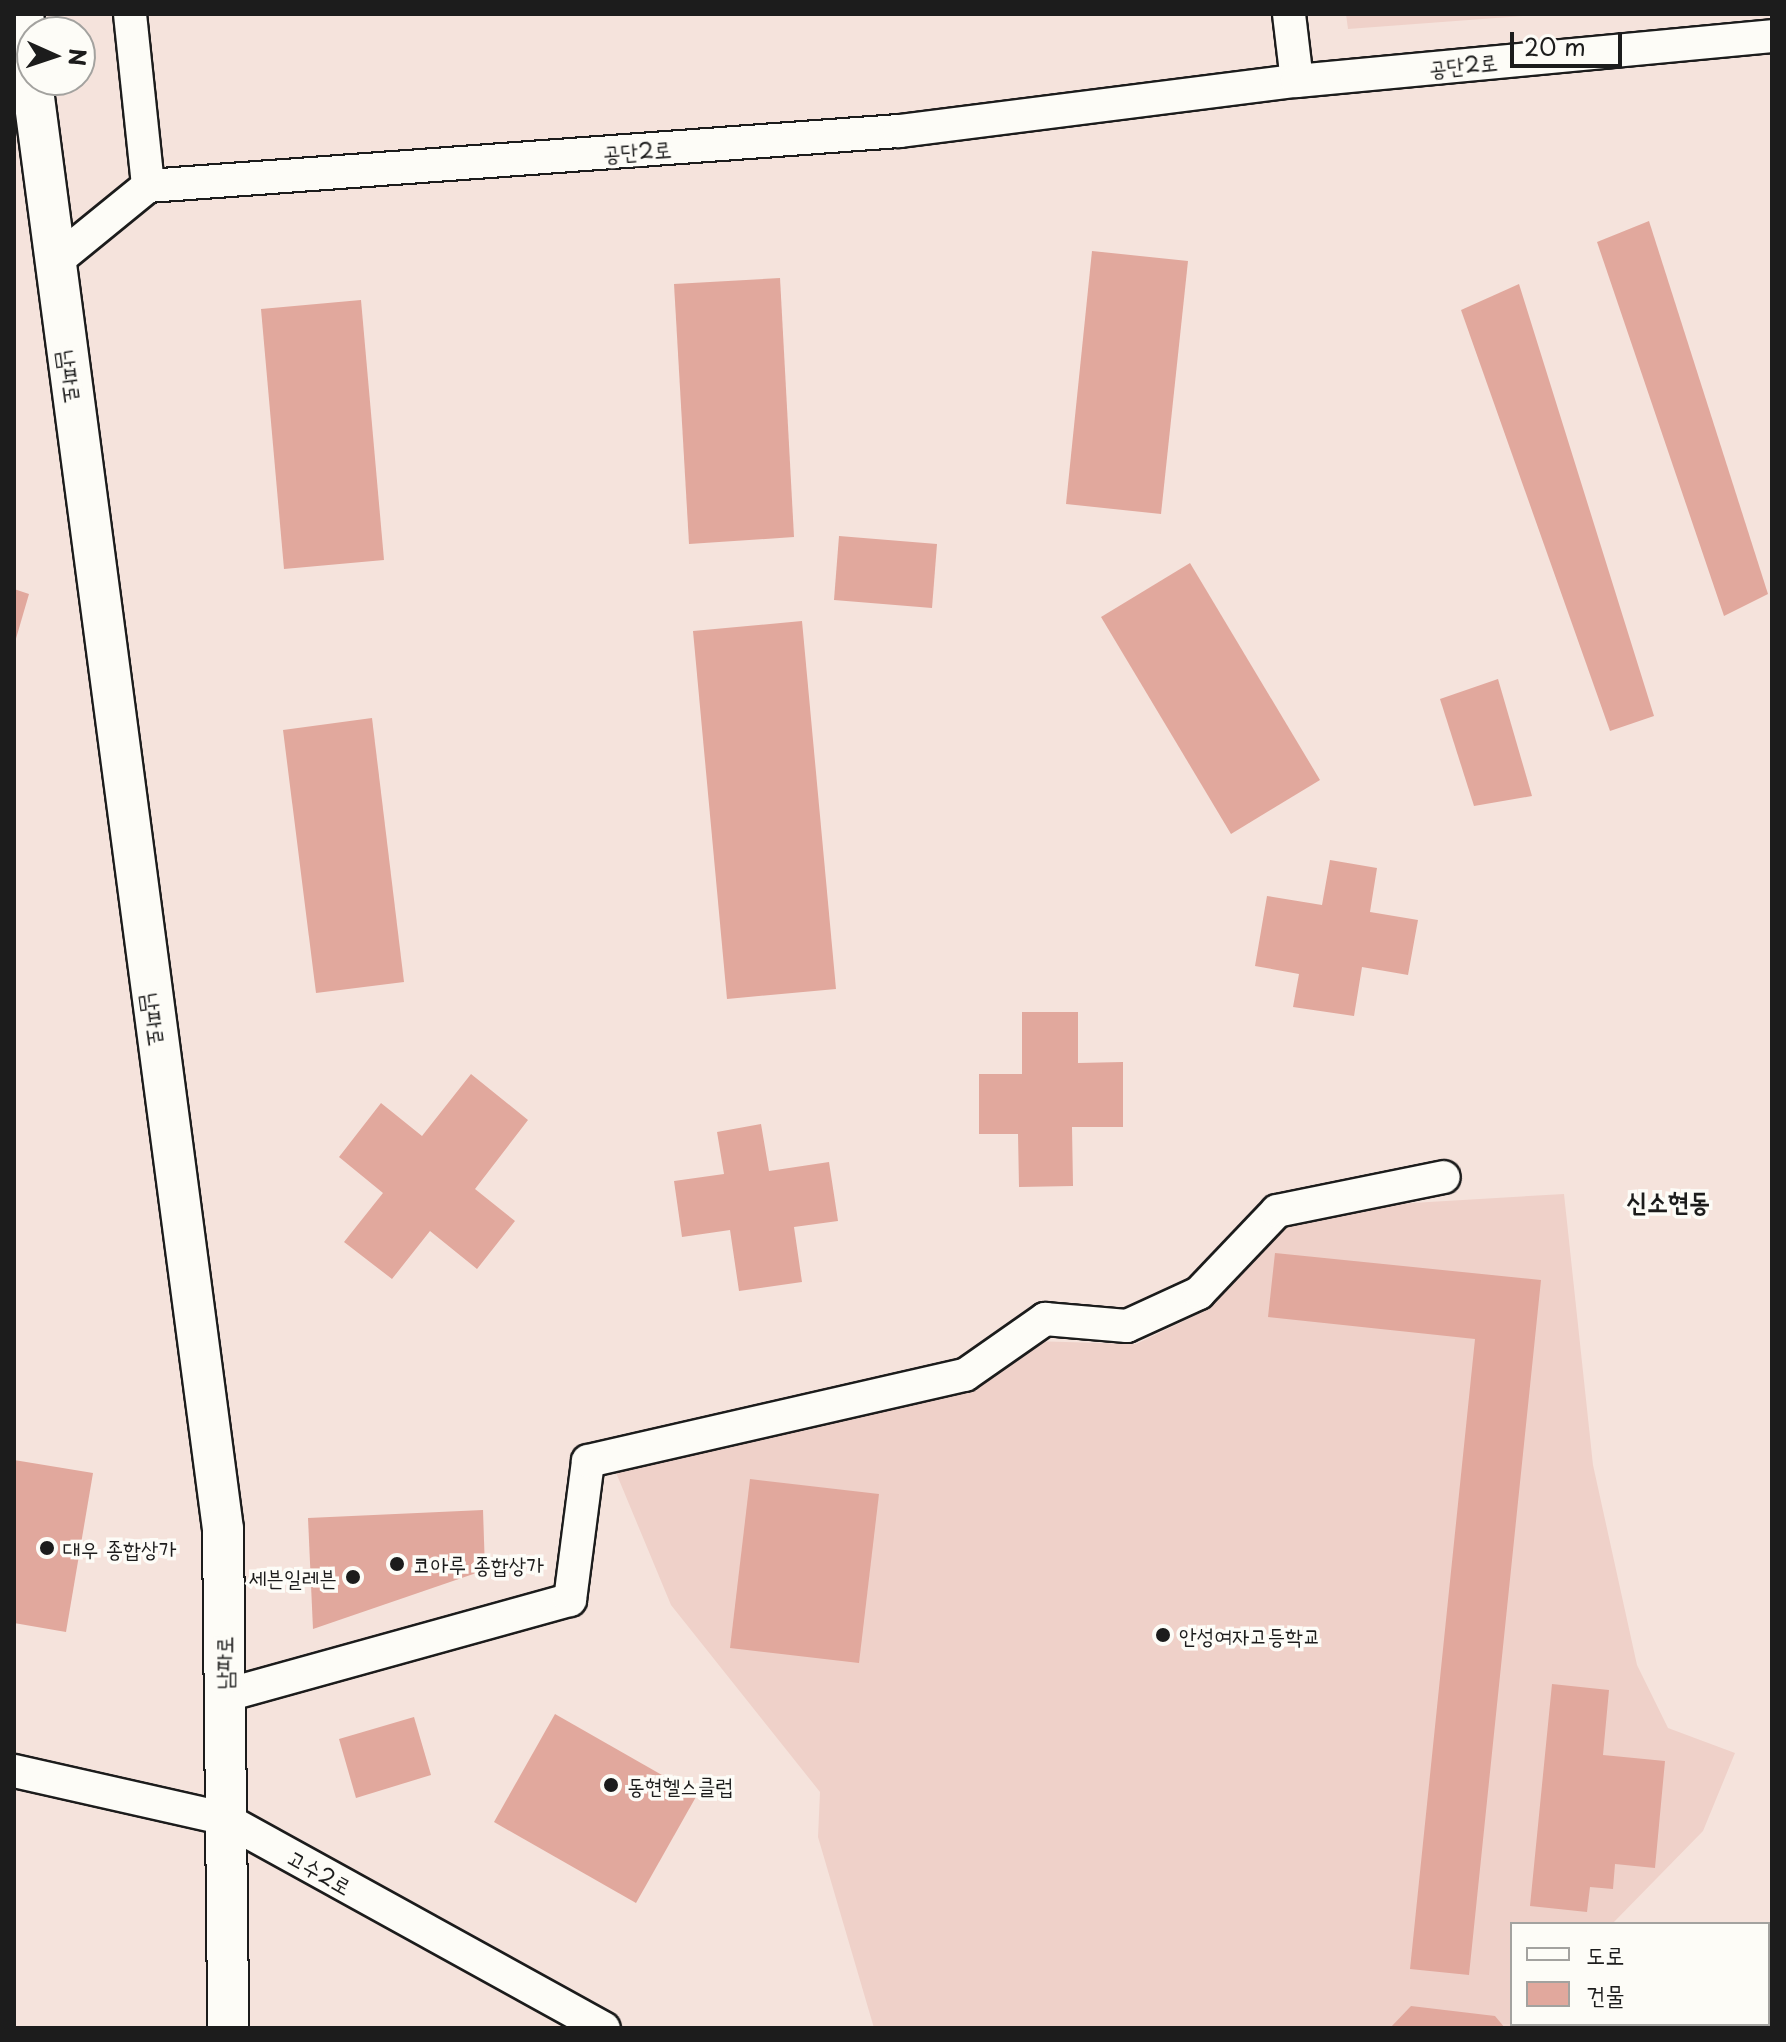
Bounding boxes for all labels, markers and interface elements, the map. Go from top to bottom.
north arrow [16,16,96,96]
scale bar [1514,16,1626,66]
text: 20 m [1524,28,1586,64]
street label: 공단2로 [1427,47,1499,81]
text: N [62,48,95,67]
street label: 공단2로 [602,134,672,166]
street label: 남파로 [54,348,88,404]
street label: 남파로 [138,991,172,1047]
district label: 신소현동 [1626,1185,1710,1217]
place label: 대우 종합상가 [63,1535,176,1561]
marker: 대우 종합상가 [38,1539,56,1557]
place label: 코아루 종합상가 [413,1551,544,1577]
marker: 코아루 종합상가 [388,1555,406,1573]
place label: 세븐일레븐 [248,1564,337,1590]
marker: 세븐일레븐 [344,1568,362,1586]
place label: 안성여자고등학교 [1179,1622,1321,1648]
marker: 안성여자고등학교 [1154,1626,1172,1644]
street label: 남파로 [210,1636,236,1690]
place label: 동현헬스클럽 [627,1772,733,1798]
marker: 동현헬스클럽 [602,1776,620,1794]
street label: 고수2로 [284,1843,356,1899]
legend [1510,1922,1770,2026]
text: 도로 [1586,1936,1625,1972]
text: 건물 [1586,1976,1625,2012]

